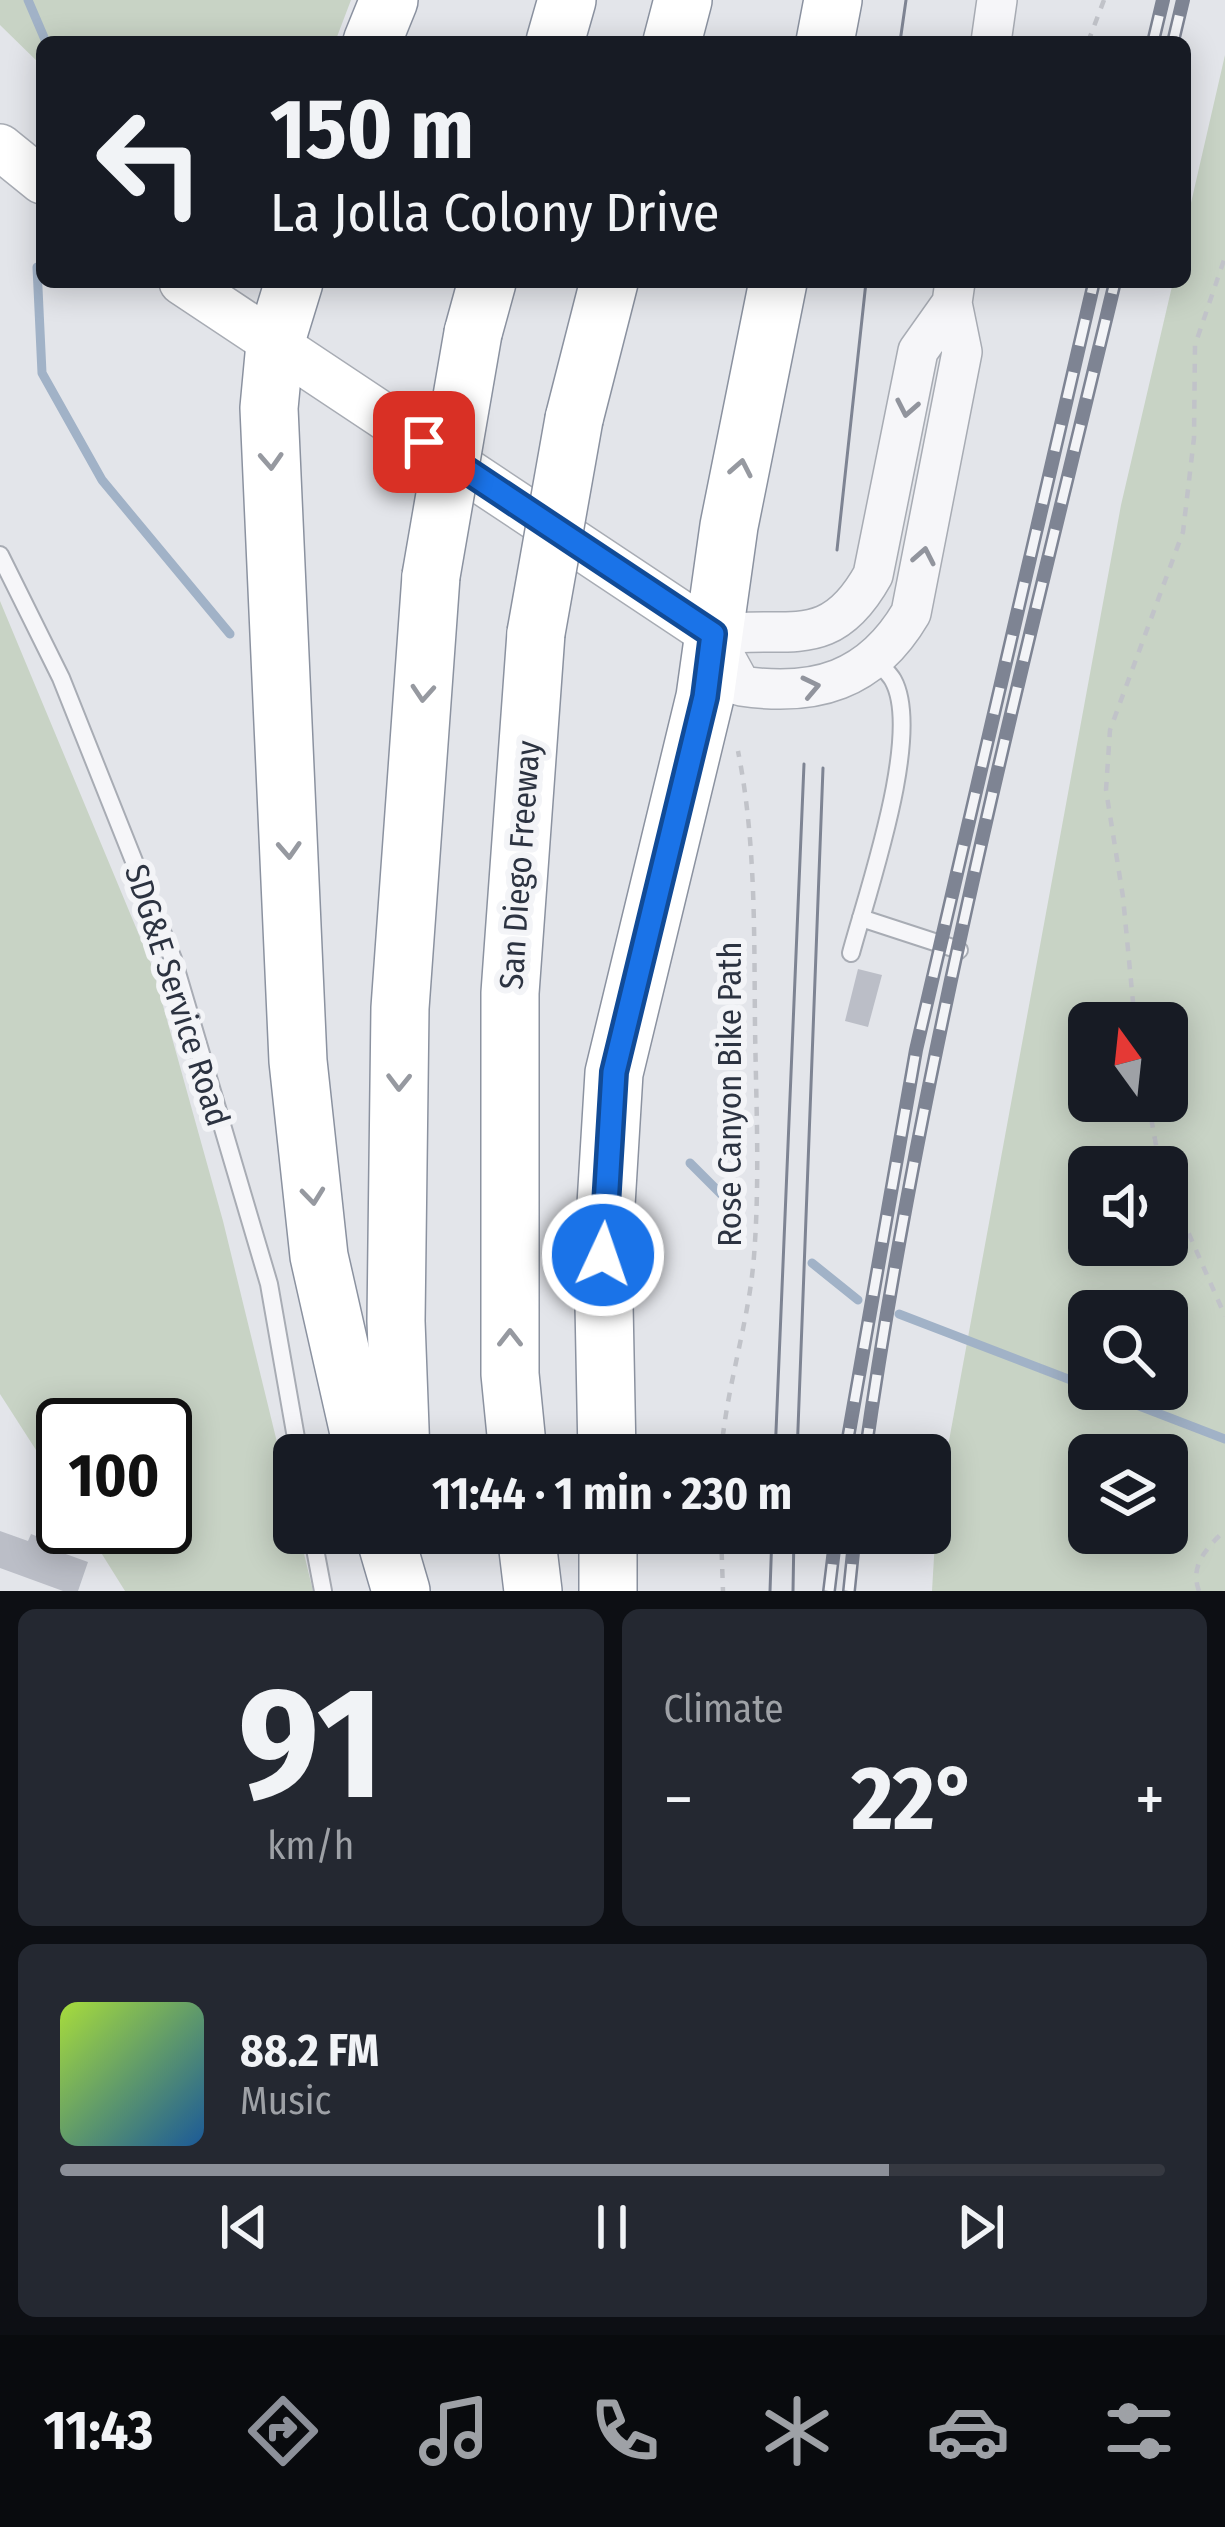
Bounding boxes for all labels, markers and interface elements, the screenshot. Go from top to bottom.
text: 150 m [270,79,474,180]
icon: left [72,84,228,240]
text: La Jolla Colony Drive [270,181,720,245]
pin [373,391,475,493]
one-way arrow [895,397,921,417]
icon: arrive [391,409,457,475]
one-way arrow [258,452,284,471]
one-way arrow [727,458,753,478]
one-way arrow [911,546,936,566]
one-way arrow [801,675,821,701]
one-way arrow [410,684,436,703]
street label: San Diego Freeway [491,739,549,991]
one-way arrow [276,842,302,860]
street label: SDG&E Service Road [116,859,238,1131]
street label: Rose Canyon Bike Path [710,941,750,1247]
north arrow [1068,1002,1188,1122]
map controls [1068,1002,1188,1554]
one-way arrow [386,1074,412,1092]
button: sound [1068,1146,1188,1266]
one-way arrow [300,1187,325,1206]
position arrow [540,1192,666,1318]
button: search [1068,1290,1188,1410]
one-way arrow [497,1328,523,1346]
speed limit sign: 100 [36,1398,192,1554]
button: layers [1068,1434,1188,1554]
text: 11:44 · 1 min · 230 m [432,1467,792,1521]
text: 91 [239,1651,383,1838]
text: Climate [664,1686,784,1732]
text: 22° [851,1745,977,1853]
text: − [664,1760,693,1839]
text: + [1135,1760,1165,1839]
text: km/h [267,1823,354,1869]
text: 88.2 FM [240,2024,379,2078]
text: Music [240,2078,331,2124]
icon: previous [211,2194,277,2260]
icon: pause [579,2194,645,2260]
icon: next [948,2194,1014,2260]
icon: directions [241,2389,325,2473]
icon: music [412,2389,496,2473]
icon: phone [583,2389,667,2473]
icon: climate [755,2389,839,2473]
icon: car [926,2389,1010,2473]
icon: filters [1097,2389,1181,2473]
text: 11:43 [44,2399,153,2463]

